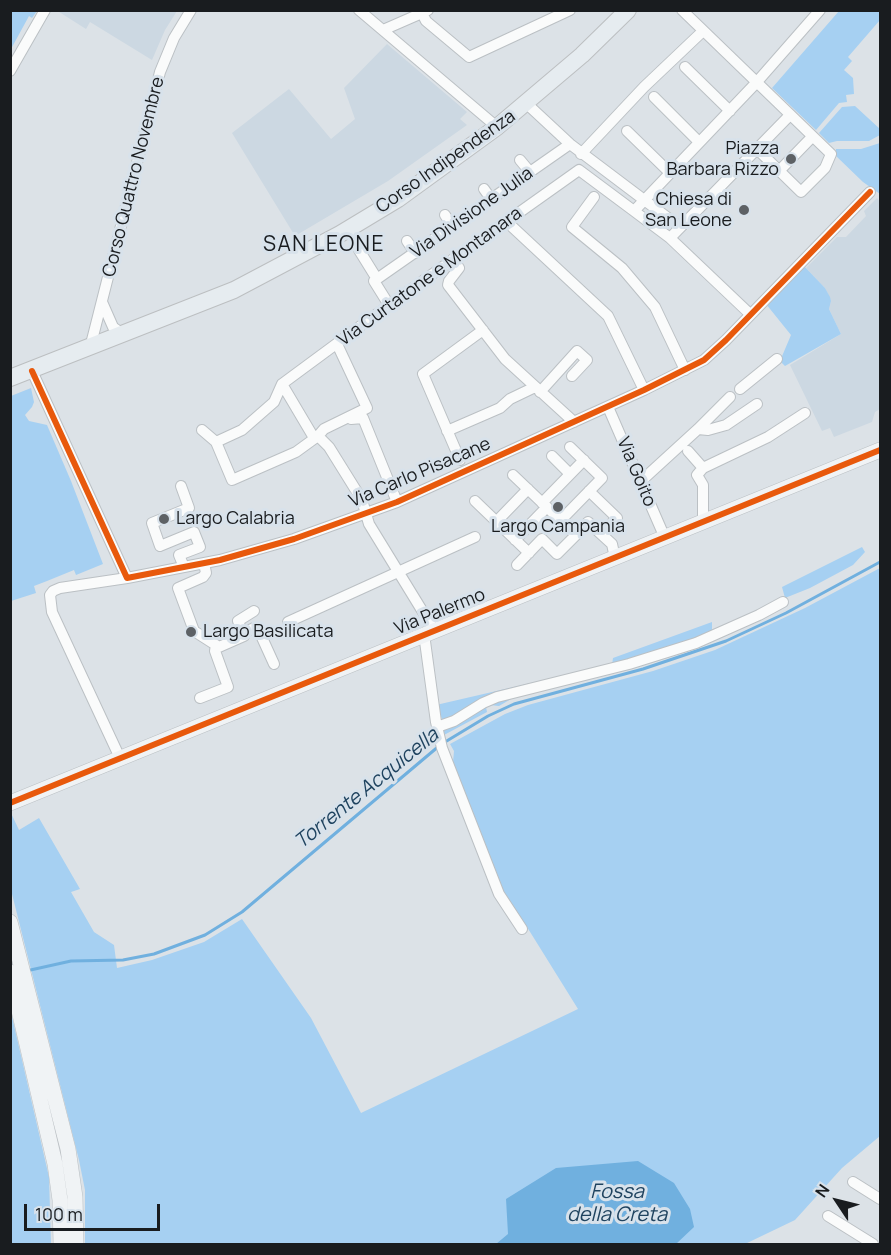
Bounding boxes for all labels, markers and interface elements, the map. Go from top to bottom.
street label: Corso Quattro Novembre [99,75,169,279]
street label: Corso Indipendenza [372,106,520,218]
place label: Piazza Barbara Rizzo [667,138,779,180]
marker: Piazza Barbara Rizzo [784,152,798,166]
street label: Via Divisione Julia [407,163,537,263]
place label: Chiesa di San Leone [645,189,732,232]
street label: Via Curtatone e Montanara [334,203,526,351]
marker: Chiesa di San Leone [737,203,751,217]
district label: SAN LEONE [263,232,385,258]
street label: Via Carlo Pisacane [346,433,494,513]
street label: Via Goito [612,434,660,510]
marker: Largo Campania [551,500,565,514]
place label: Largo Calabria [176,508,295,530]
marker: Largo Calabria [157,512,171,526]
place label: Largo Campania [491,516,625,538]
street label: Via Palermo [392,584,488,640]
place label: Largo Basilicata [203,621,333,643]
marker: Largo Basilicata [184,625,198,639]
water label: Torrente Acquicella [290,724,444,854]
north arrow [807,1171,867,1231]
water label: Fossa della Creta [567,1180,667,1227]
text: N [810,1180,835,1202]
scale bar [27,1192,164,1230]
text: 100 m [35,1202,83,1226]

